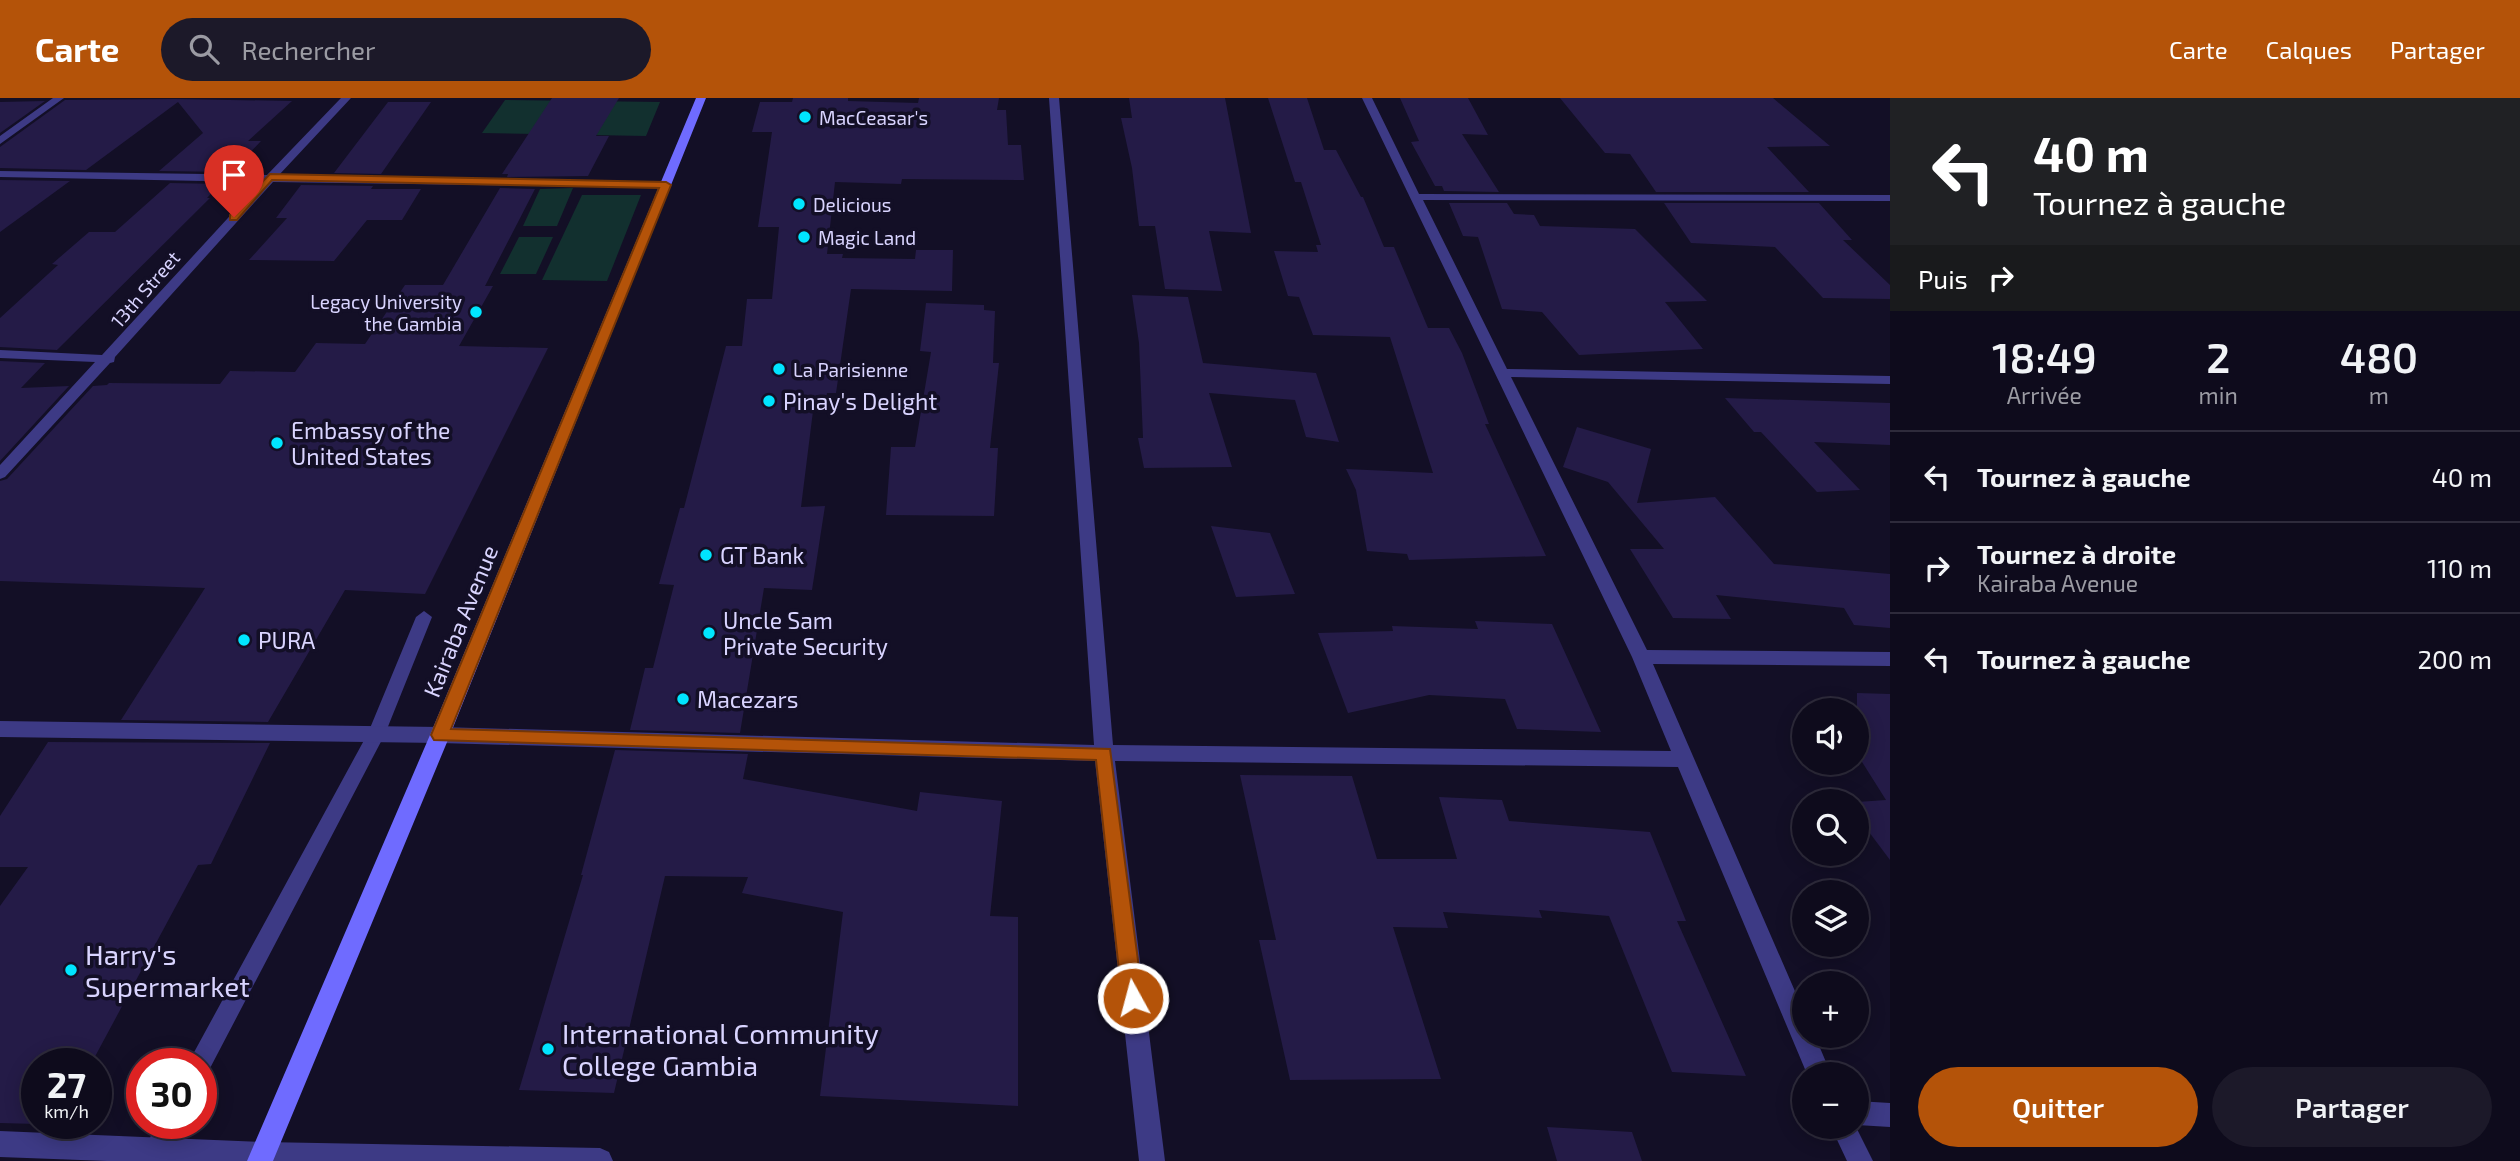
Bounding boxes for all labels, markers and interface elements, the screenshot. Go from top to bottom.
search box [161,18,651,81]
text: Carte [35,29,119,69]
icon: search [185,30,223,68]
text: Rechercher [241,34,375,65]
text: Carte [2169,35,2228,64]
text: Calques [2266,35,2352,64]
text: Partager [2390,35,2485,64]
place label: MacCeasar's [819,106,928,129]
marker: MacCeasar's [797,109,813,125]
text: 40 m [2033,123,2149,182]
icon: left [1918,126,2009,217]
pin [204,145,264,217]
icon: arrive [215,156,253,194]
text: Tournez à gauche [2033,183,2286,221]
place label: Delicious [813,193,891,216]
marker: Delicious [791,196,807,212]
place label: Magic Land [818,226,916,249]
marker: Magic Land [796,229,812,245]
street label: 13th Street [106,246,184,332]
icon: right [1982,259,2020,297]
text: Puis [1918,263,1968,294]
place label: Legacy University the Gambia [310,290,462,335]
marker: Legacy University the Gambia [468,304,484,320]
text: 18:49 [1992,331,2097,381]
text: 2 [2206,331,2230,381]
text: 480 [2340,331,2418,381]
place label: La Parisienne [793,358,908,381]
marker: La Parisienne [771,361,787,377]
text: Arrivée [2007,381,2082,409]
text: min [2199,381,2238,409]
text: m [2369,381,2389,409]
place label: Pinay's Delight [783,387,937,415]
marker: Pinay's Delight [761,393,777,409]
place label: Embassy of the United States [291,416,450,470]
marker: Embassy of the United States [269,435,285,451]
icon: left [1918,458,1956,496]
text: Tournez à gauche [1977,461,2191,492]
text: 40 m [2432,461,2492,492]
text: Tournez à droite [1977,538,2176,569]
street label: Kairaba Avenue [417,541,503,701]
place label: GT Bank [720,541,805,569]
marker: GT Bank [698,547,714,563]
icon: right [1918,549,1956,587]
text: 110 m [2427,552,2492,583]
text: Kairaba Avenue [1977,569,2138,597]
place label: Uncle Sam Private Security [723,606,888,660]
marker: Uncle Sam Private Security [701,625,717,641]
place label: PURA [258,626,316,654]
marker: PURA [236,632,252,648]
icon: left [1918,640,1956,678]
text: Tournez à gauche [1977,643,2191,674]
text: 200 m [2417,643,2492,674]
place label: Macezars [697,685,798,713]
marker: Macezars [675,691,691,707]
map controls [1792,698,1869,1139]
button: sound [1792,698,1869,775]
button: search [1792,789,1869,866]
button: layers [1792,880,1869,957]
place label: Harry's Supermarket [85,937,250,1003]
position arrow [1096,961,1170,1035]
marker: Harry's Supermarket [63,962,79,978]
button: + [1792,971,1869,1048]
place label: International Community College Gambia [562,1016,879,1082]
marker: International Community College Gambia [540,1041,556,1057]
speed limit sign: 30 [126,1048,217,1139]
button: − [1792,1062,1869,1139]
text: 27 [47,1063,86,1105]
button: Quitter [1918,1067,2198,1147]
button: Partager [2212,1067,2492,1147]
text: km/h [44,1100,89,1122]

